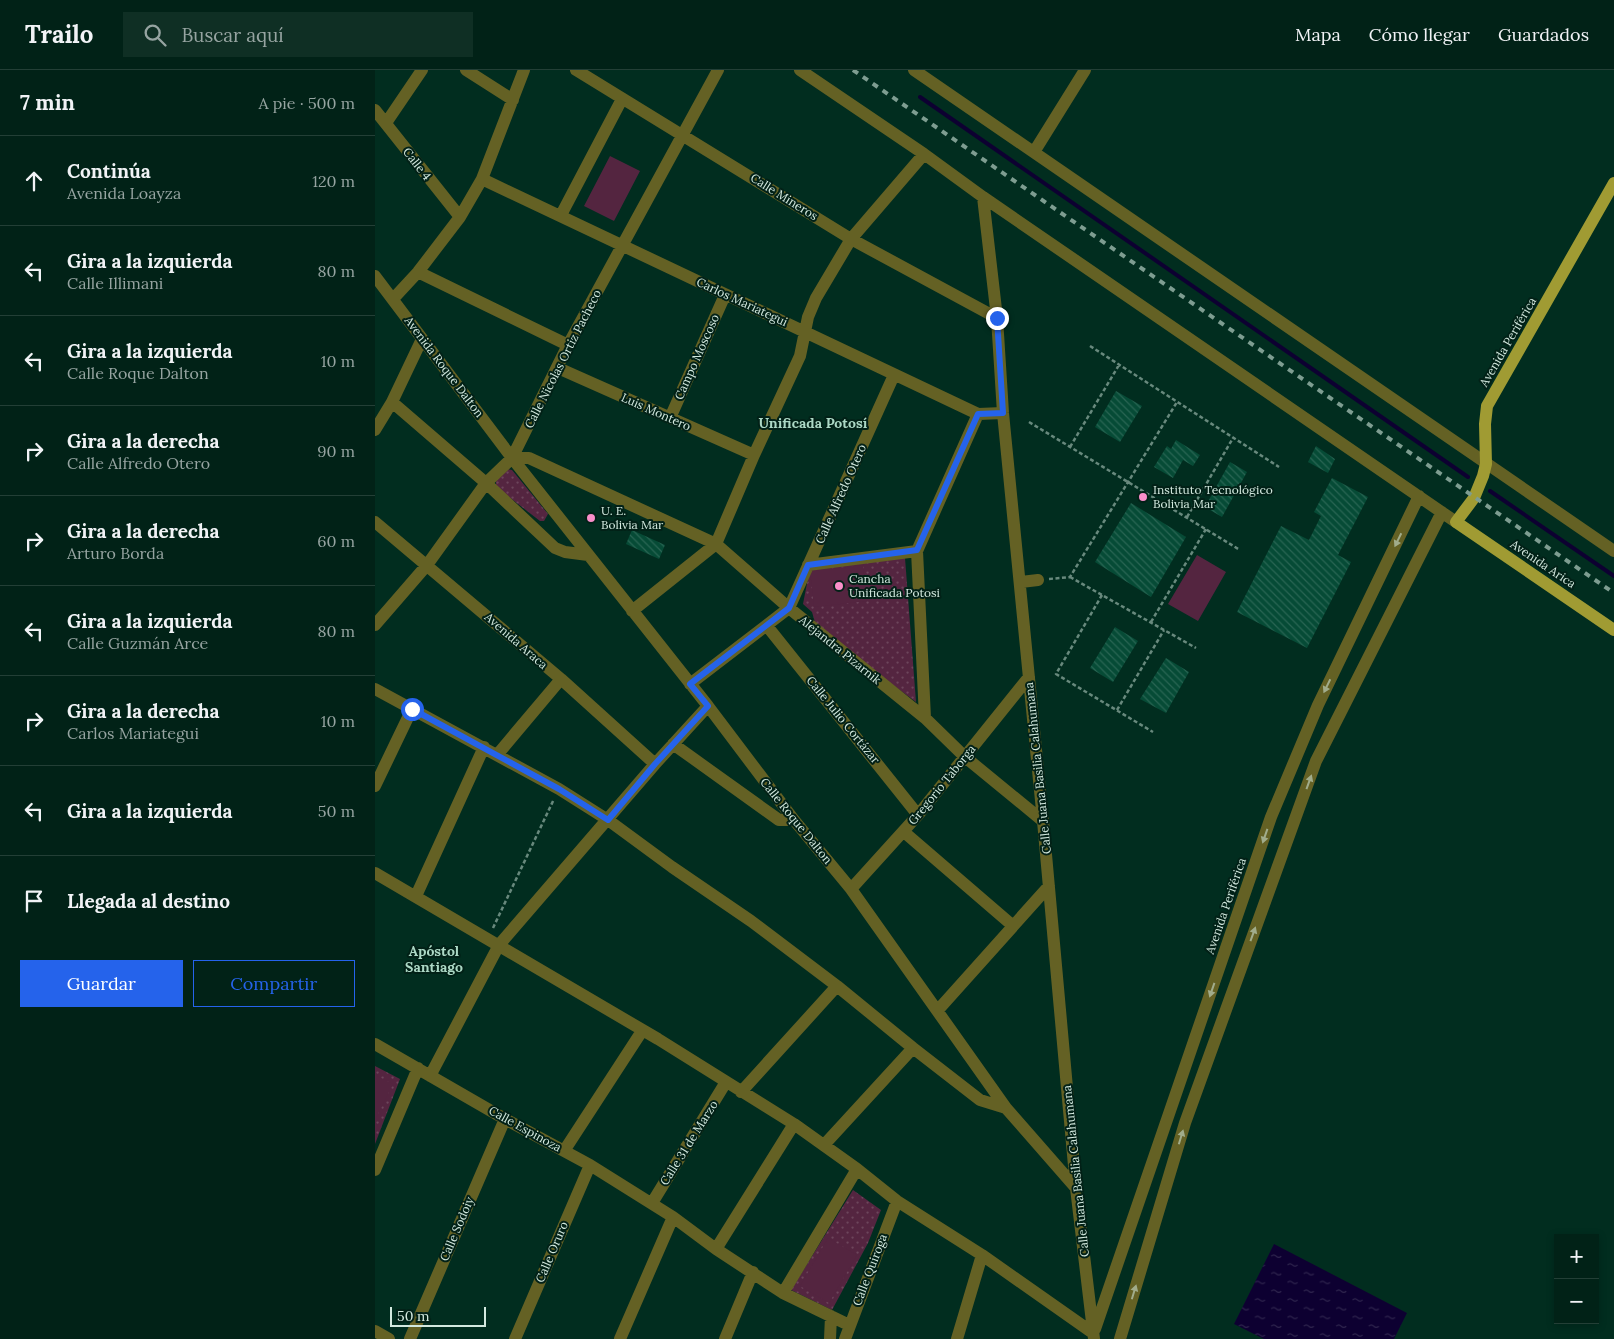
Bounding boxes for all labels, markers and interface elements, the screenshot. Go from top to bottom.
search box [123,12,473,57]
text: Trailo [25,19,93,50]
icon: search [141,21,169,49]
text: Buscar aquí [181,23,284,47]
text: Mapa [1295,23,1341,46]
text: Cómo llegar [1369,23,1470,46]
text: Guardados [1498,23,1589,46]
text: 7 min [20,89,75,116]
text: A pie · 500 m [259,93,355,113]
street label: Calle 4 [400,144,435,183]
text: Continúa [67,159,151,183]
icon: ahead [20,167,48,195]
street label: Calle Mineros [748,170,821,223]
text: 120 m [312,171,355,191]
text: Avenida Loayza [67,183,181,203]
text: Gira a la izquierda [67,249,233,273]
icon: left [20,257,48,285]
text: 80 m [318,261,355,281]
text: Calle Illimani [67,273,163,293]
street label: Carlos Mariategui [694,274,790,329]
street label: Calle Nicolas Ortiz Pacheco [521,287,604,431]
street label: Avenida Periférica [1475,294,1539,390]
route end [986,307,1009,330]
street label: Avenida Roque Dalton [401,312,487,420]
street label: Campo Moscoso [671,312,722,402]
text: Gira a la izquierda [67,339,233,363]
icon: left [20,347,48,375]
text: 10 m [321,351,355,371]
text: Calle Roque Dalton [67,363,209,383]
street label: Luis Montero [619,390,693,434]
district label: Unificada Potosí [759,414,868,432]
text: Gira a la derecha [67,429,220,453]
icon: right [20,437,48,465]
text: 90 m [317,441,355,461]
street label: Calle Alfredo Otero [812,442,869,546]
text: Calle Alfredo Otero [67,453,210,473]
place label: Instituto Tecnológico Bolivia Mar [1153,482,1273,511]
marker: Instituto Tecnológico Bolivia Mar [1137,491,1149,503]
place label: U. E. Bolivia Mar [601,503,664,532]
marker: U. E. Bolivia Mar [585,512,597,524]
text: Gira a la derecha [67,519,220,543]
icon: right [20,527,48,555]
text: 60 m [317,531,355,551]
one-way arrow [1394,533,1402,547]
street label: Avenida Arica [1507,536,1579,591]
text: Arturo Borda [67,543,164,563]
place label: Cancha Unificada Potosi [849,571,940,600]
marker: Cancha Unificada Potosi [833,580,845,592]
text: Gira a la izquierda [67,609,233,633]
street label: Avenida Araca [481,609,551,672]
street label: Alejandra Pizarnik [796,611,885,688]
icon: left [20,617,48,645]
text: 80 m [318,621,355,641]
text: Calle Guzmán Arce [67,633,208,653]
street label: Calle Julio Cortázar [803,673,884,767]
one-way arrow [1323,679,1331,693]
street label: Calle Juana Basilia Calahumana [1021,681,1054,855]
route start [401,698,424,721]
text: Gira a la derecha [67,699,220,723]
icon: right [20,707,48,735]
text: 10 m [321,711,355,731]
text: Carlos Mariategui [67,723,199,743]
street label: Gregorio Taborga [905,742,978,828]
one-way arrow [1306,774,1313,789]
street label: Calle Roque Dalton [757,775,836,867]
icon: left [20,797,48,825]
text: Gira a la izquierda [67,799,233,823]
text: 50 m [318,801,355,821]
one-way arrow [1261,829,1268,844]
street label: Avenida Periférica [1202,856,1249,957]
icon: arrive [20,887,48,915]
text: Llegada al destino [67,889,230,913]
one-way arrow [1250,927,1257,942]
district label: Apóstol Santiago [405,942,463,976]
button: Guardar [20,960,183,1007]
button: Compartir [193,960,355,1007]
one-way arrow [1208,983,1216,998]
street label: Calle Juana Basilia Calahumana [1059,1084,1092,1258]
street label: Calle 31 de Marzo [656,1098,721,1188]
street label: Calle Espinoza [486,1102,564,1155]
one-way arrow [1177,1129,1185,1144]
street label: Calle Sodoiy [436,1194,477,1263]
street label: Calle Oruro [532,1219,571,1285]
street label: Calle Quiroga [849,1232,890,1308]
map controls [1554,1234,1599,1324]
button: + [1554,1234,1599,1279]
button: − [1554,1279,1599,1324]
one-way arrow [1130,1285,1138,1300]
scale bar [390,1304,486,1327]
text: 50 m [397,1307,430,1325]

